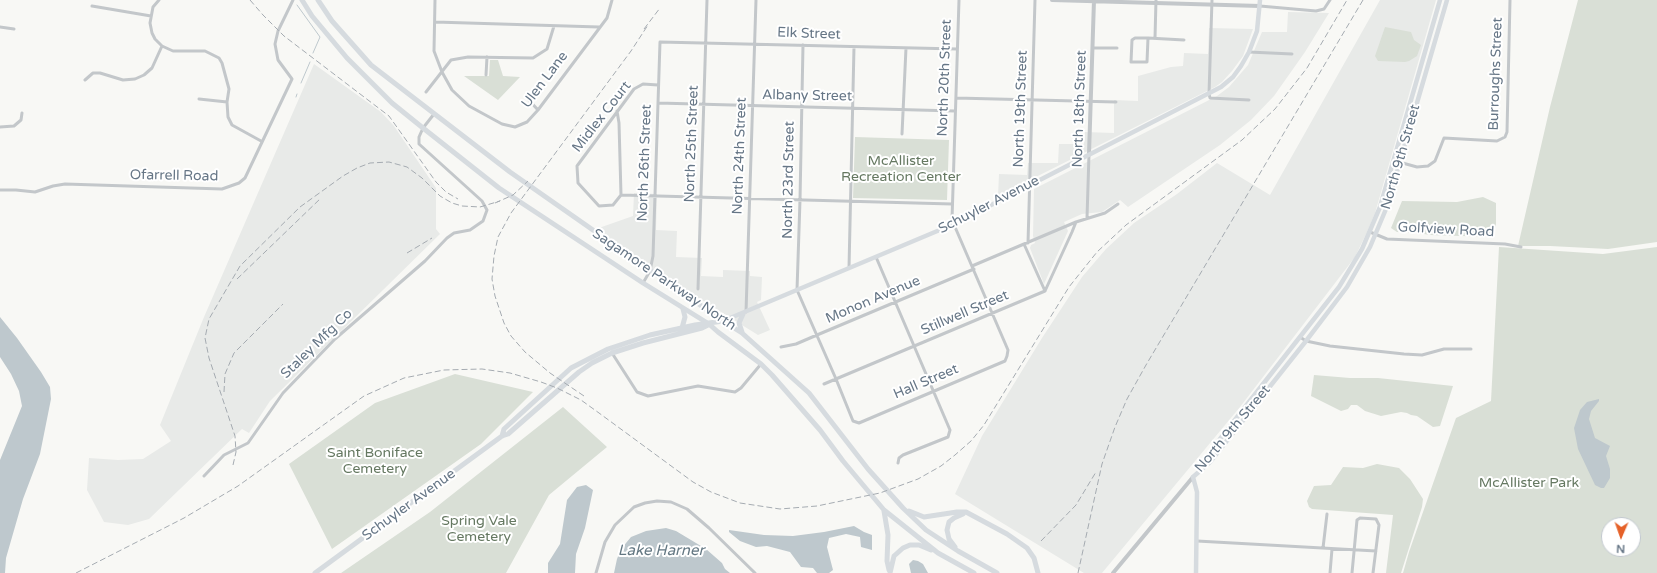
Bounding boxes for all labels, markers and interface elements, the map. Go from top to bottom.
street label: Burroughs Street [1486,17,1506,131]
street label: North 20th Street [935,19,955,137]
street label: Elk Street [777,24,841,44]
street label: Ulen Lane [518,48,572,112]
street label: North 19th Street [1011,50,1031,168]
street label: North 18th Street [1070,50,1090,168]
street label: Midlex Court [569,78,635,156]
street label: North 25th Street [682,85,702,203]
street label: Albany Street [762,87,852,105]
street label: North 24th Street [730,97,750,215]
street label: North 9th Street [1378,102,1424,212]
street label: North 26th Street [635,104,655,222]
street label: North 23rd Street [780,121,798,239]
park label: McAllister Recreation Center [841,153,961,186]
street label: Ofarrell Road [130,167,218,185]
street label: Schuyler Avenue [936,172,1042,238]
street label: Golfview Road [1397,219,1495,241]
street label: Sagamore Parkway North [589,226,739,334]
street label: Monon Avenue [823,273,923,327]
street label: Stillwell Street [919,287,1011,339]
street label: Staley Mfg Co [278,306,356,382]
street label: Hall Street [891,361,961,403]
street label: North 9th Street [1192,382,1274,476]
park label: Saint Boniface Cemetery [327,445,423,478]
street label: Schuyler Avenue [359,466,459,544]
park label: McAllister Park [1479,475,1579,491]
park label: Spring Vale Cemetery [441,513,517,546]
north arrow [1601,517,1641,557]
water label: Lake Harner [618,542,704,560]
text: N [1616,542,1625,555]

